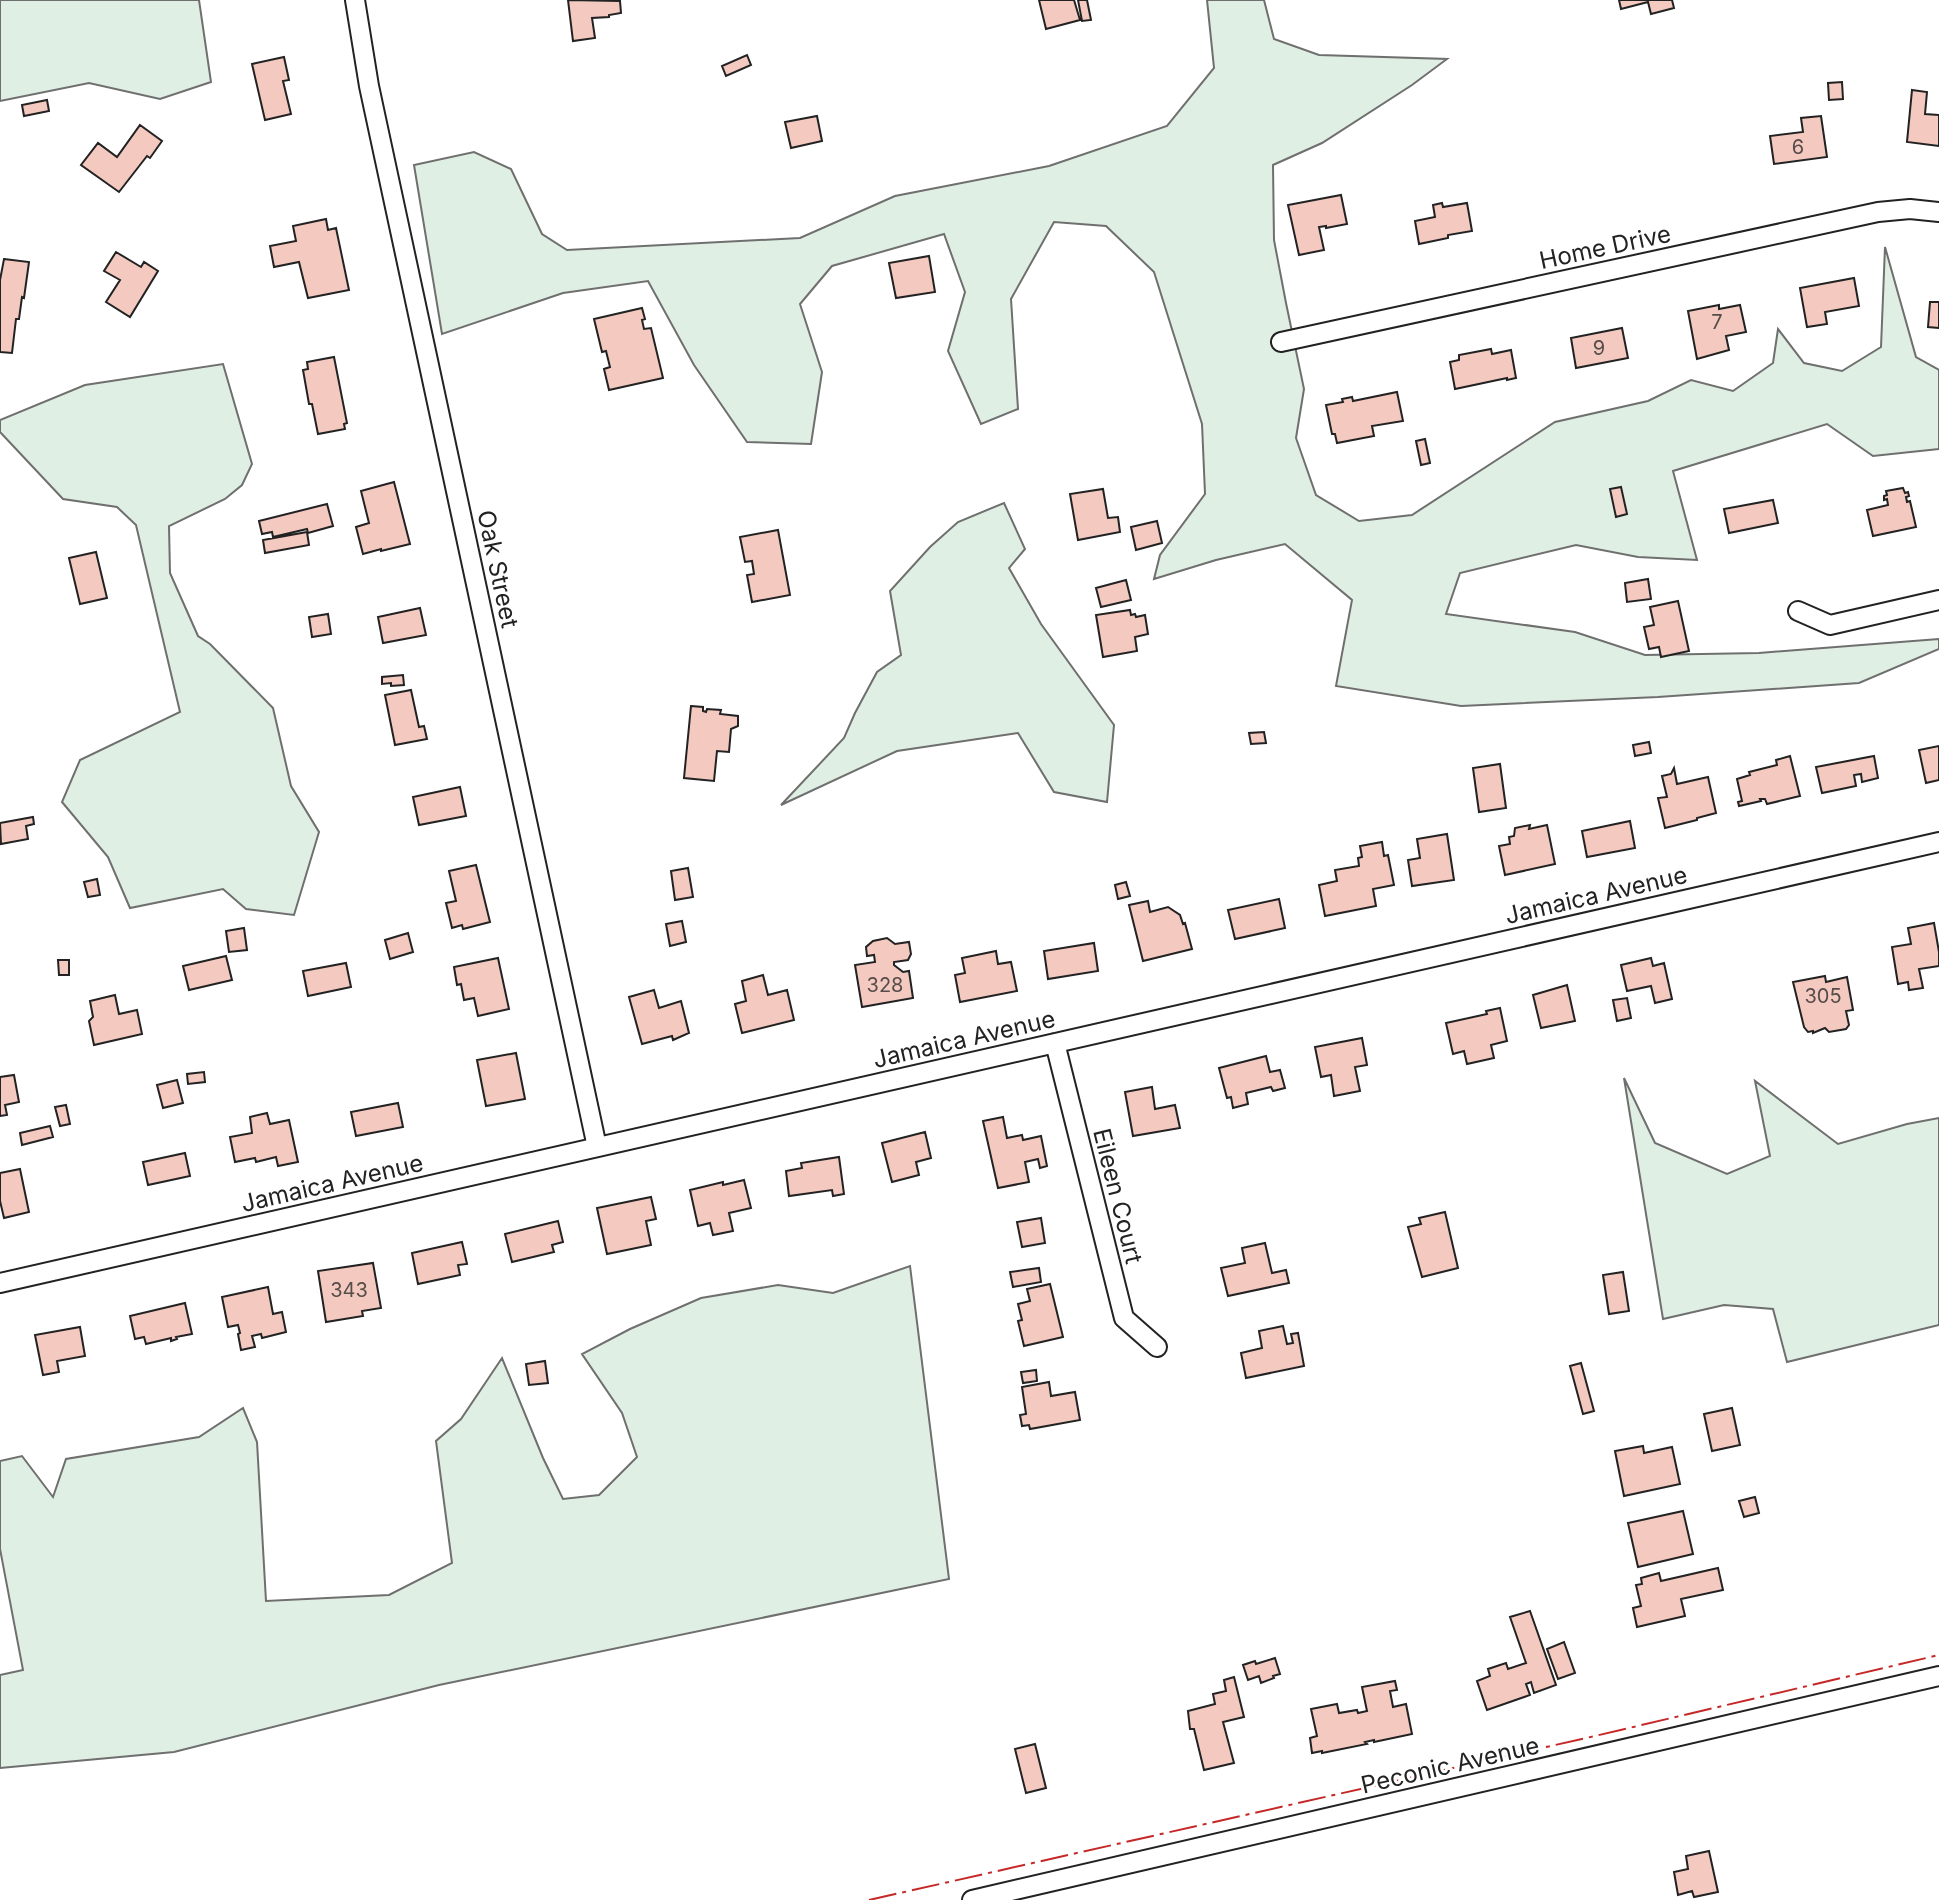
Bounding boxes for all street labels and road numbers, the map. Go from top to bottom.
street label: Home Drive [1537,219,1673,275]
street label: Oak Street [471,508,525,631]
street label: Jamaica Avenue [1502,860,1690,930]
street label: Jamaica Avenue [870,1004,1058,1074]
street label: Eileen Court [1087,1125,1149,1267]
street label: Jamaica Avenue [238,1148,426,1218]
street label: Peconic Avenue [1358,1730,1542,1800]

